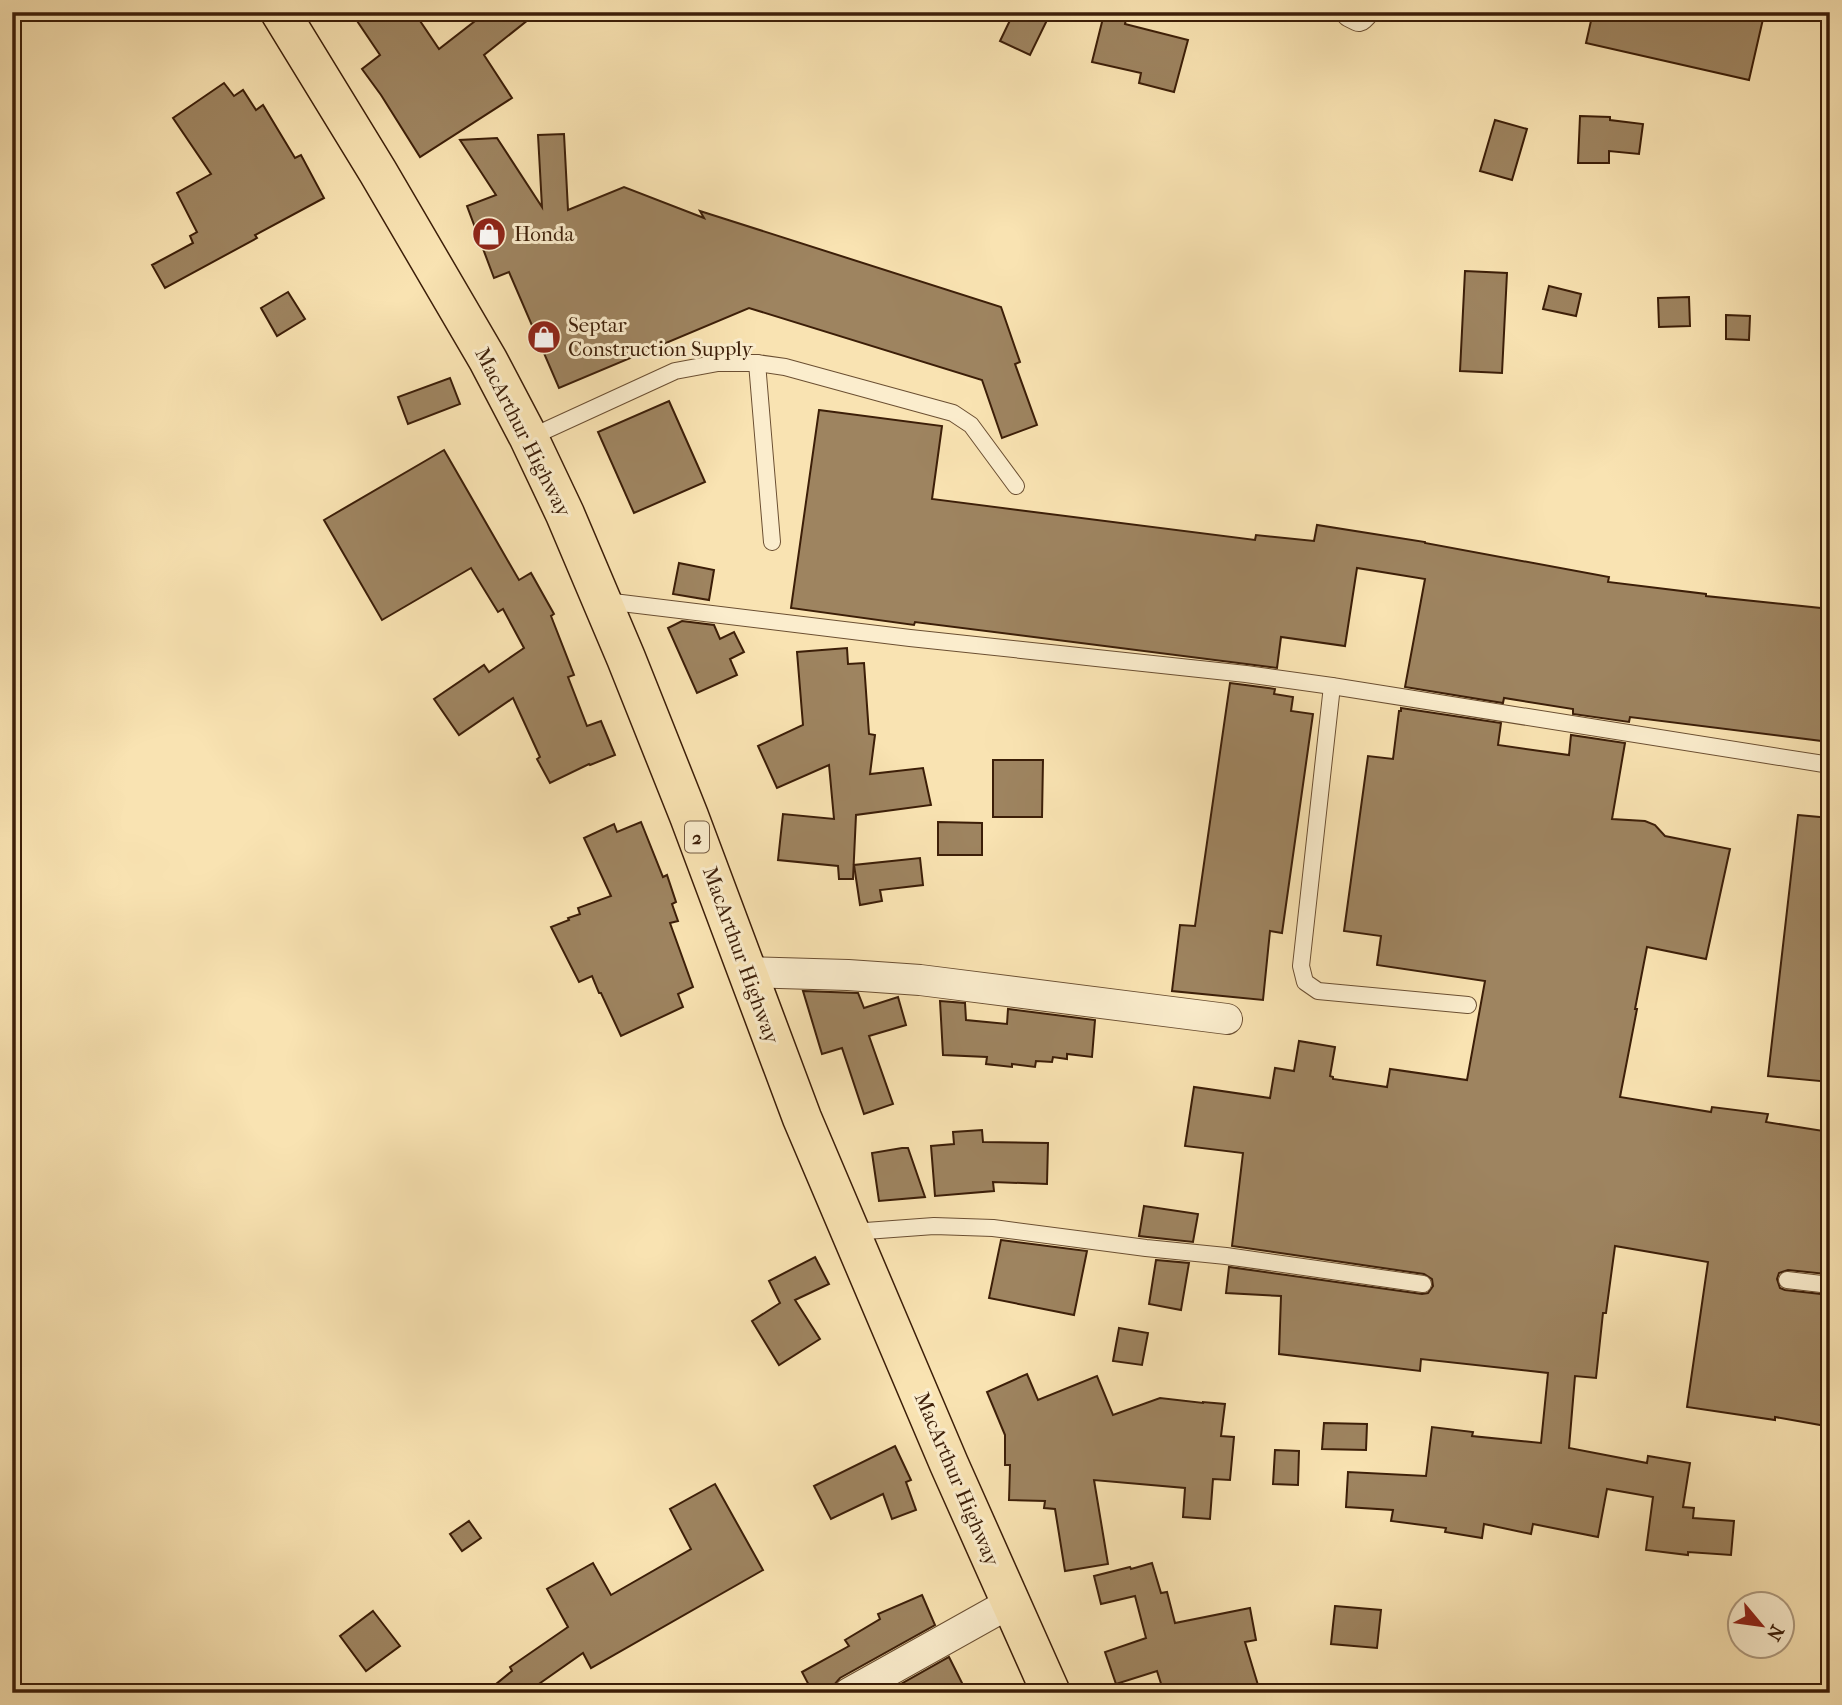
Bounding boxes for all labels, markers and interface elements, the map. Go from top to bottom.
shop icon: Honda [470,215,508,253]
place label: Honda [514,222,574,246]
place label: Septar Construction Supply [568,313,754,361]
shop icon: Septar Construction Supply [525,318,563,356]
street label: MacArthur Highway [470,343,576,521]
road number: 2 [685,822,709,852]
street label: MacArthur Highway [698,863,784,1047]
street label: MacArthur Highway [910,1389,1005,1570]
north arrow [1727,1590,1797,1660]
text: N [1762,1621,1788,1645]

